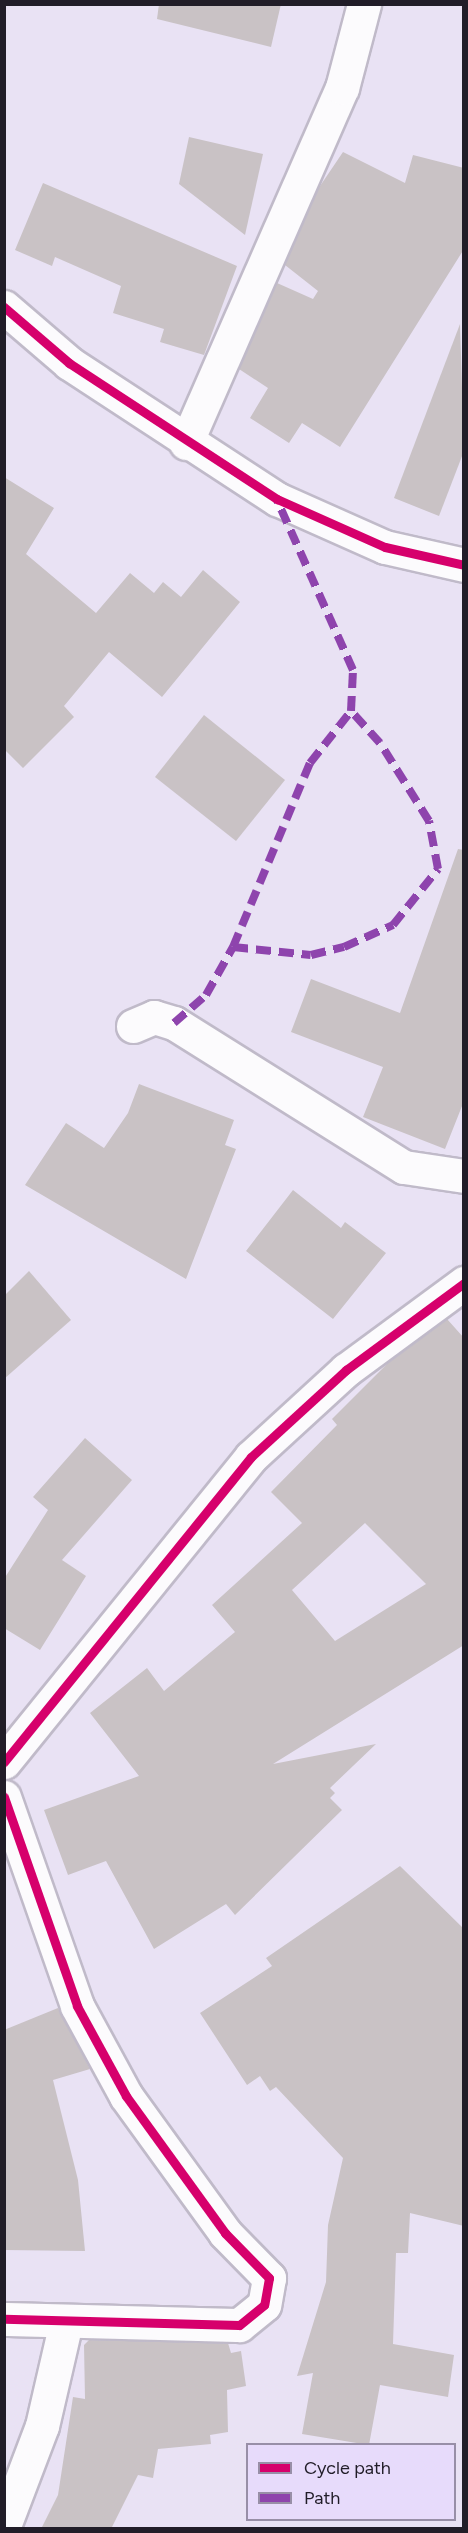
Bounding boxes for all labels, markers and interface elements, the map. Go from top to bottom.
legend [246,2443,456,2521]
text: Cycle path [304,2457,391,2479]
text: Path [304,2487,340,2509]

